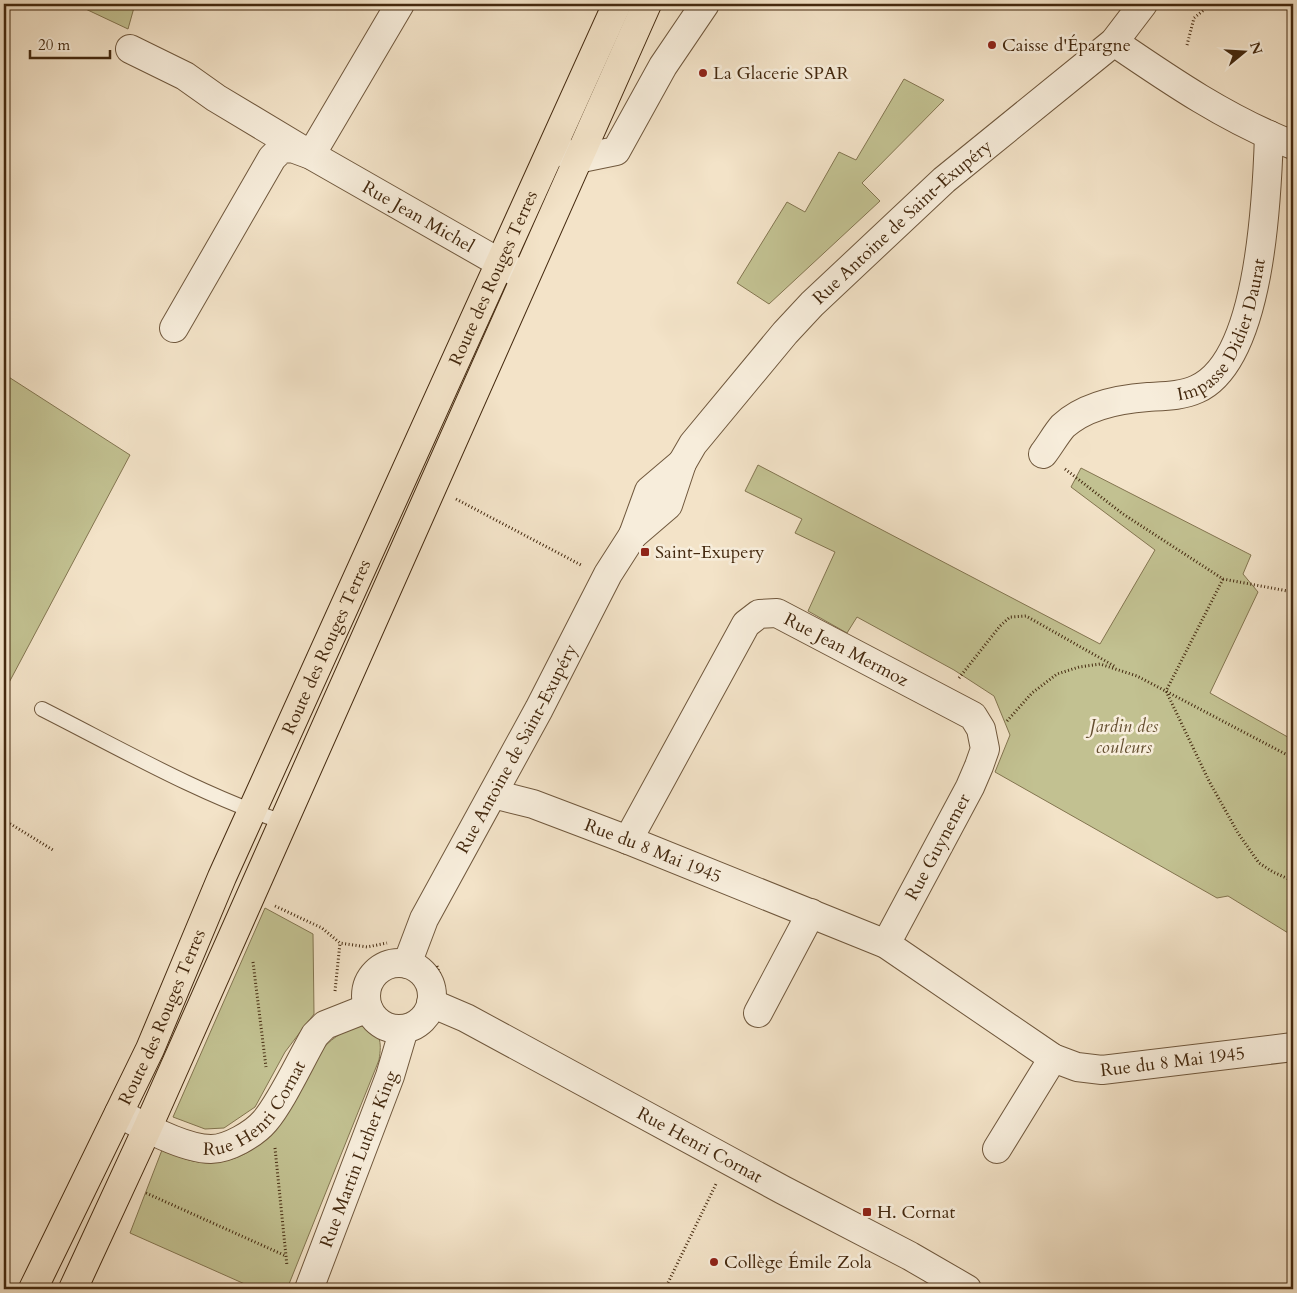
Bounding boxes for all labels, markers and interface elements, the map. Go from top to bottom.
scale bar [30,28,110,60]
north arrow [1220,28,1270,78]
place label: Caisse d'Épargne [1002,33,1131,58]
text: 20 m [38,35,70,55]
marker: Caisse d'Épargne [986,39,998,51]
text: N [1245,39,1267,57]
place label: La Glacerie SPAR [713,61,850,86]
marker: La Glacerie SPAR [697,67,709,79]
street label: Rue Antoine de Saint-Exupéry [807,133,997,310]
street label: Rue Jean Michel [358,174,479,259]
street label: Route des Rouges Terres [443,186,544,369]
street label: Impasse Didier Daurat [1175,256,1271,407]
place label: Saint-Exupery [655,540,765,565]
marker: Saint-Exupery [639,546,651,558]
street label: Route des Rouges Terres [276,555,377,738]
street label: Rue Jean Mermoz [780,606,913,692]
street label: Rue Antoine de Saint-Exupéry [450,639,583,858]
park label: Jardin des couleurs [1086,714,1158,760]
street label: Rue Guynemer [899,789,977,905]
street label: Rue du 8 Mai 1945 [581,812,725,889]
street label: Route des Rouges Terres [112,925,211,1109]
street label: Rue du 8 Mai 1945 [1099,1040,1246,1083]
street label: Rue Henri Cornat [202,1056,312,1162]
street label: Rue Martin Luther King [313,1066,404,1251]
street label: Rue Henri Cornat [633,1101,767,1189]
place label: H. Cornat [877,1200,956,1225]
marker: H. Cornat [861,1206,873,1218]
place label: Collège Émile Zola [724,1250,872,1275]
marker: Collège Émile Zola [708,1256,720,1268]

